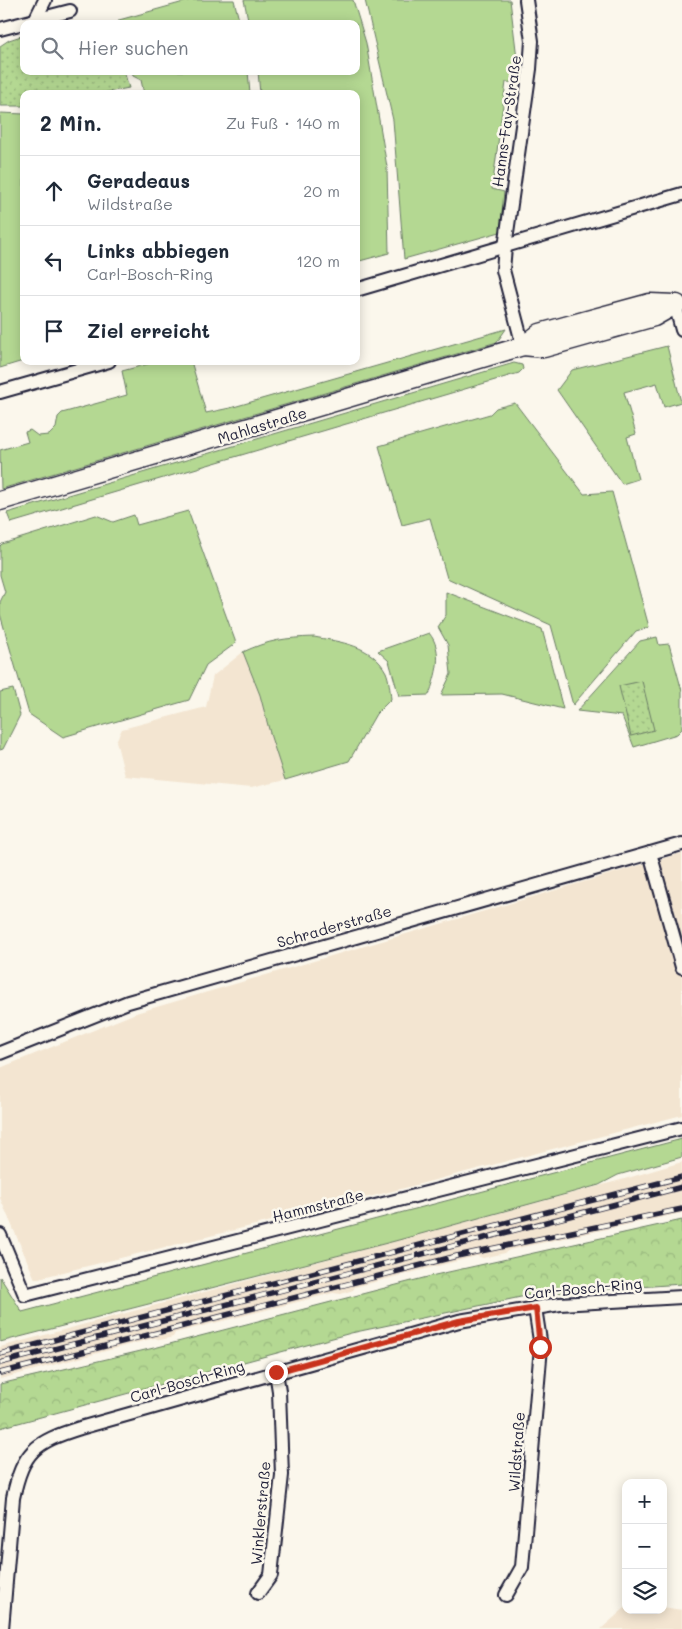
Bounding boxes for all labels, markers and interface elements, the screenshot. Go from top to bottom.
search box [20,20,360,75]
icon: search [38,34,66,62]
text: Hier suchen [78,35,189,60]
street label: Hanns-Fay-Straße [487,54,525,188]
text: 2 Min. [40,109,102,136]
text: Zu Fuß · 140 m [226,112,340,133]
text: Geradeaus [87,168,190,193]
icon: ahead [40,177,68,205]
text: 20 m [303,180,340,201]
text: Wildstraße [87,193,173,214]
text: Links abbiegen [87,238,229,263]
icon: left [40,247,68,275]
text: 120 m [296,250,340,271]
text: Carl-Bosch-Ring [87,263,213,284]
icon: arrive [40,317,68,345]
text: Ziel erreicht [87,318,210,343]
street label: Mahlastraße [215,402,309,448]
street label: Schraderstraße [274,900,394,952]
street label: Hammstraße [270,1184,366,1226]
street label: Carl-Bosch-Ring [523,1273,643,1303]
route start [529,1336,552,1359]
street label: Carl-Bosch-Ring [128,1355,247,1407]
route end [265,1361,288,1384]
street label: Wildstraße [503,1411,529,1493]
street label: Winklerstraße [245,1460,275,1566]
map controls [622,1479,667,1614]
button: + [622,1479,667,1524]
button: − [622,1524,667,1569]
button: layers [622,1569,667,1614]

